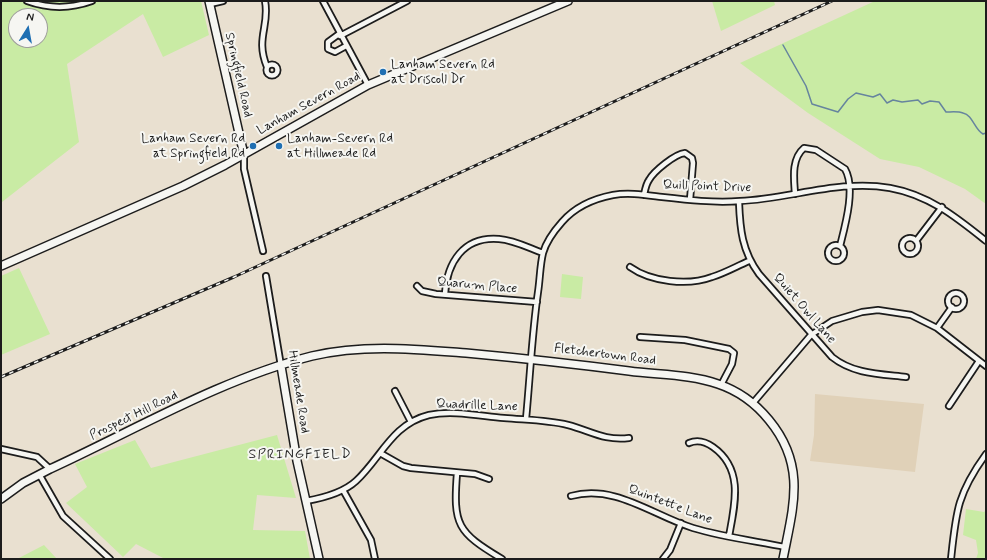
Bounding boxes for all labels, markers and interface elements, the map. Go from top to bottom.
north arrow [8,8,48,48]
text: N [25,10,35,25]
street label: Springfield Road [221,31,255,119]
place label: Lanham Severn Rd at Driscoll Dr [391,57,495,88]
marker: Lanham Severn Rd at Driscoll Dr [378,67,388,77]
street label: Lanham Severn Road [255,69,363,139]
place label: Lanham Severn Rd at Springfield Rd [141,131,245,162]
place label: Lanham-Severn Rd at Hillmeade Rd [287,131,393,162]
marker: Lanham Severn Rd at Springfield Rd [248,141,258,151]
marker: Lanham-Severn Rd at Hillmeade Rd [274,141,284,151]
street label: Quill Point Drive [663,178,751,196]
street label: Quiet Owl Lane [769,271,839,347]
street label: Quarum Place [436,275,518,297]
street label: Fletchertown Road [553,341,657,369]
street label: Hillmeade Road [284,349,312,435]
street label: Prospect Hill Road [87,388,181,444]
street label: Quadrille Lane [436,397,518,415]
district label: SPRINGFIELD [248,447,352,463]
street label: Quintette Lane [626,482,714,528]

